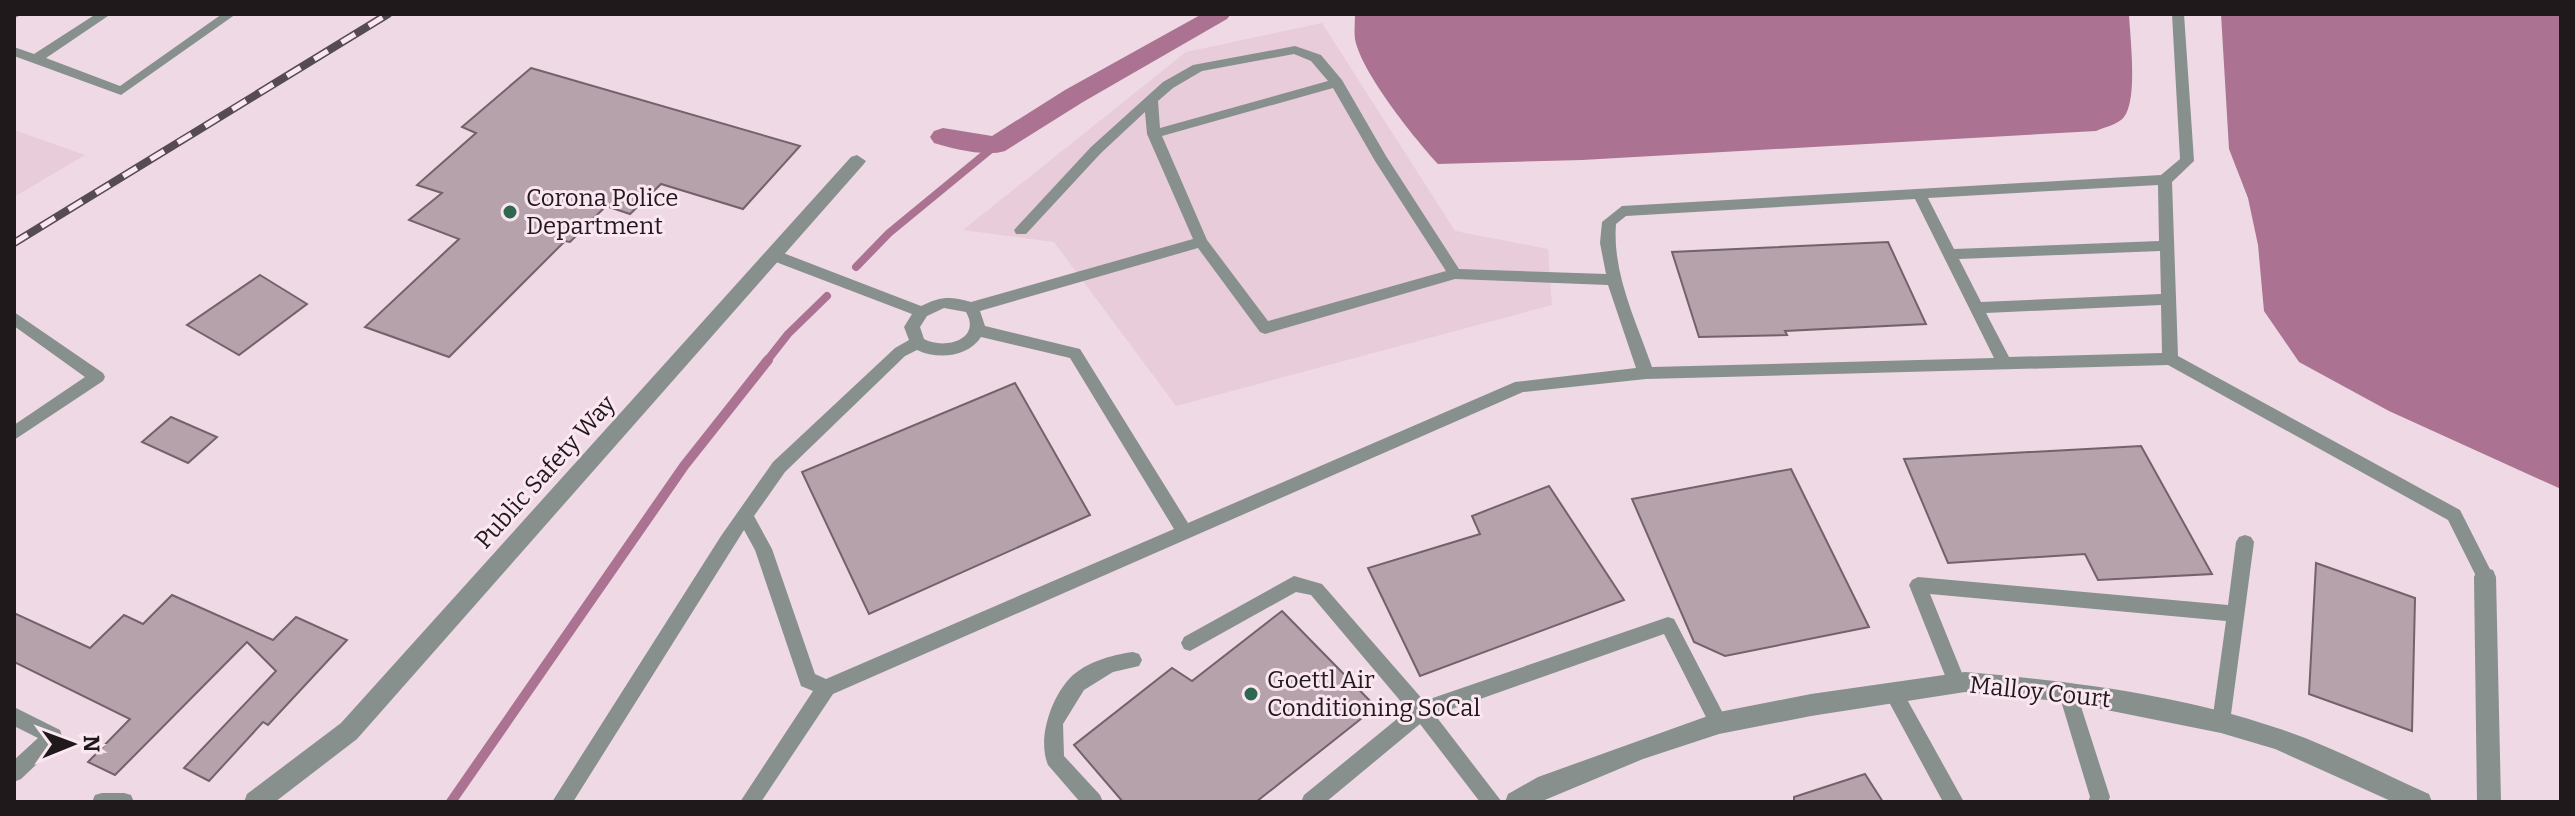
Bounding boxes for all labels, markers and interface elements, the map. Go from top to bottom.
place label: Corona Police Department [526,184,678,240]
marker: Corona Police Department [501,203,519,221]
street label: Public Safety Way [469,390,621,554]
place label: Goettl Air Conditioning SoCal [1267,666,1480,722]
street label: Malloy Court [1968,671,2112,713]
marker: Goettl Air Conditioning SoCal [1242,685,1260,703]
north arrow [32,704,112,784]
text: N [78,735,105,752]

